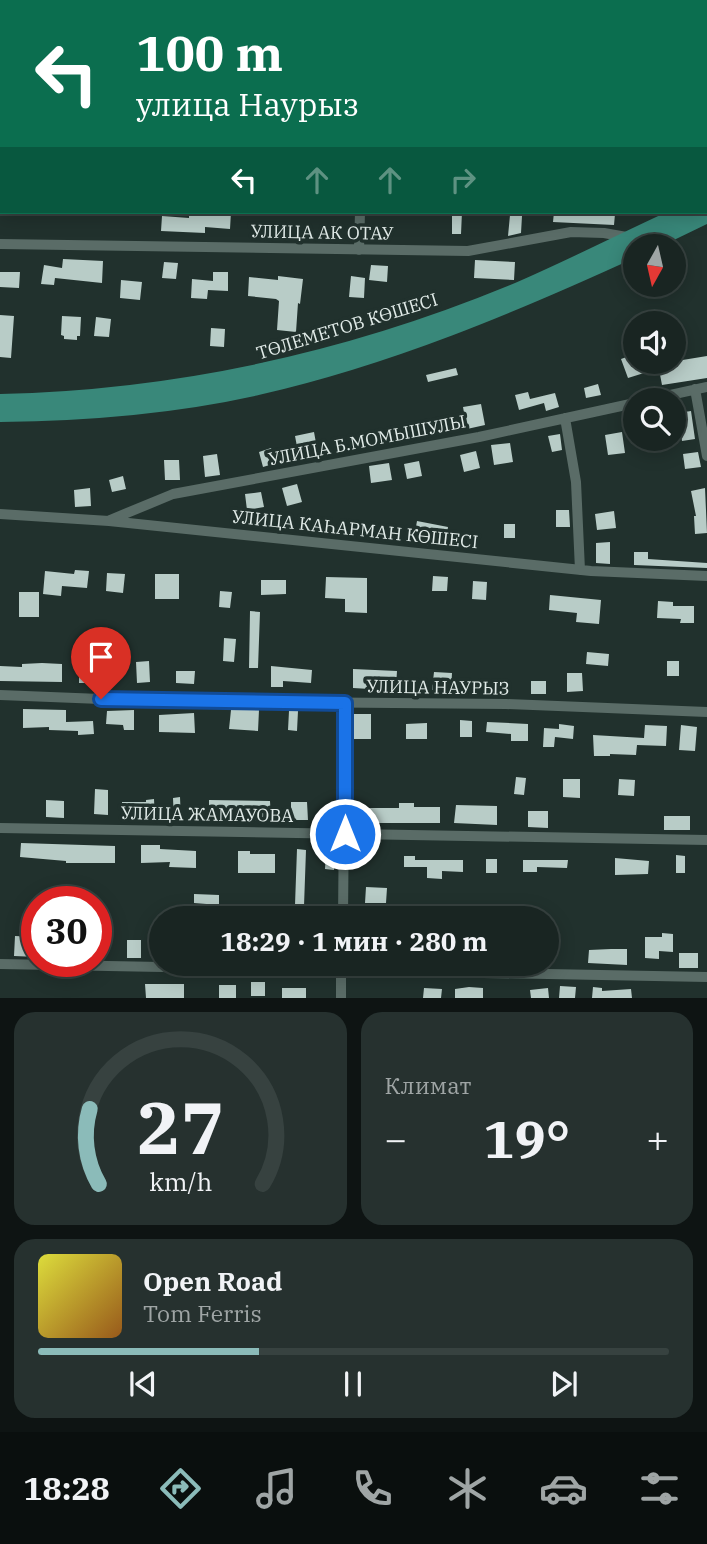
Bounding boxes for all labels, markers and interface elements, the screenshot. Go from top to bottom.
text: 100 m [136,21,283,84]
icon: left [21,28,112,119]
text: улица Наурыз [136,83,359,125]
icon: left [225,161,263,199]
icon: ahead [298,161,336,199]
icon: ahead [371,161,409,199]
icon: right [444,161,482,199]
street label: УЛИЦА АК ОТАУ [250,219,394,245]
north arrow [623,234,686,298]
map controls [623,234,686,451]
street label: ТӨЛЕМЕТОВ КӨШЕСІ [254,287,440,365]
button: sound [623,311,686,374]
button: search [623,388,686,451]
street label: УЛИЦА Б.МОМЫШУЛЫ [266,410,468,470]
street label: УЛИЦА КАҺАРМАН КӨШЕСІ [231,505,479,553]
pin [71,627,131,699]
icon: arrive [82,638,120,676]
street label: УЛИЦА НАУРЫЗ [366,674,510,700]
position arrow [308,797,382,871]
street label: УЛИЦА ЖАМАУОВА [120,801,294,827]
speed limit sign: 30 [21,886,112,977]
text: 18:29 · 1 мин · 280 m [220,924,488,958]
text: Климат [385,1070,471,1100]
text: 27 [137,1080,224,1175]
text: 19° [483,1105,570,1172]
text: − [385,1114,407,1163]
text: + [646,1114,669,1163]
text: km/h [149,1165,212,1198]
text: Open Road [143,1264,282,1298]
text: Tom Ferris [143,1298,262,1328]
icon: previous [124,1365,162,1403]
icon: pause [334,1365,372,1403]
icon: next [545,1365,583,1403]
icon: directions [156,1464,205,1513]
icon: music [252,1464,301,1513]
icon: phone [348,1464,397,1513]
icon: climate [443,1464,492,1513]
icon: car [539,1464,588,1513]
icon: filters [635,1464,684,1513]
text: 18:28 [23,1467,110,1509]

